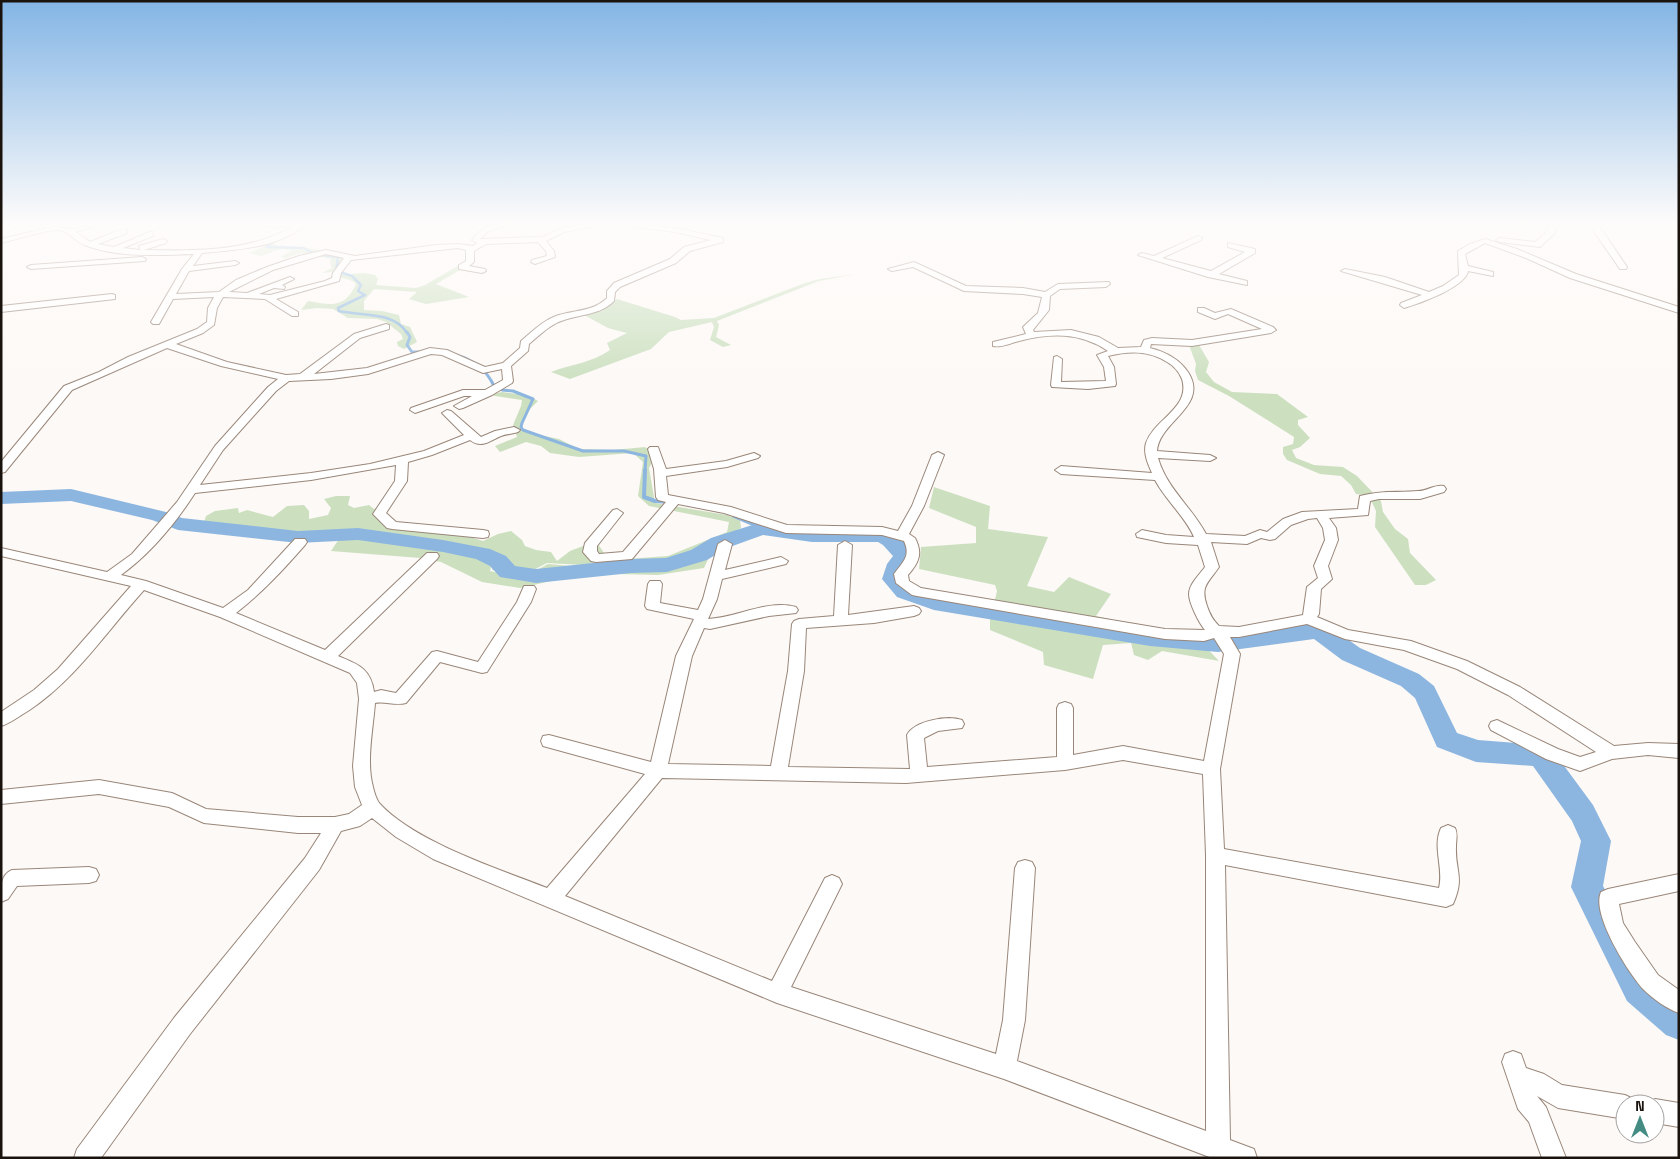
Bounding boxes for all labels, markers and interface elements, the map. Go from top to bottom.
north arrow [1615,1094,1665,1144]
text: N [1635,1097,1645,1115]

